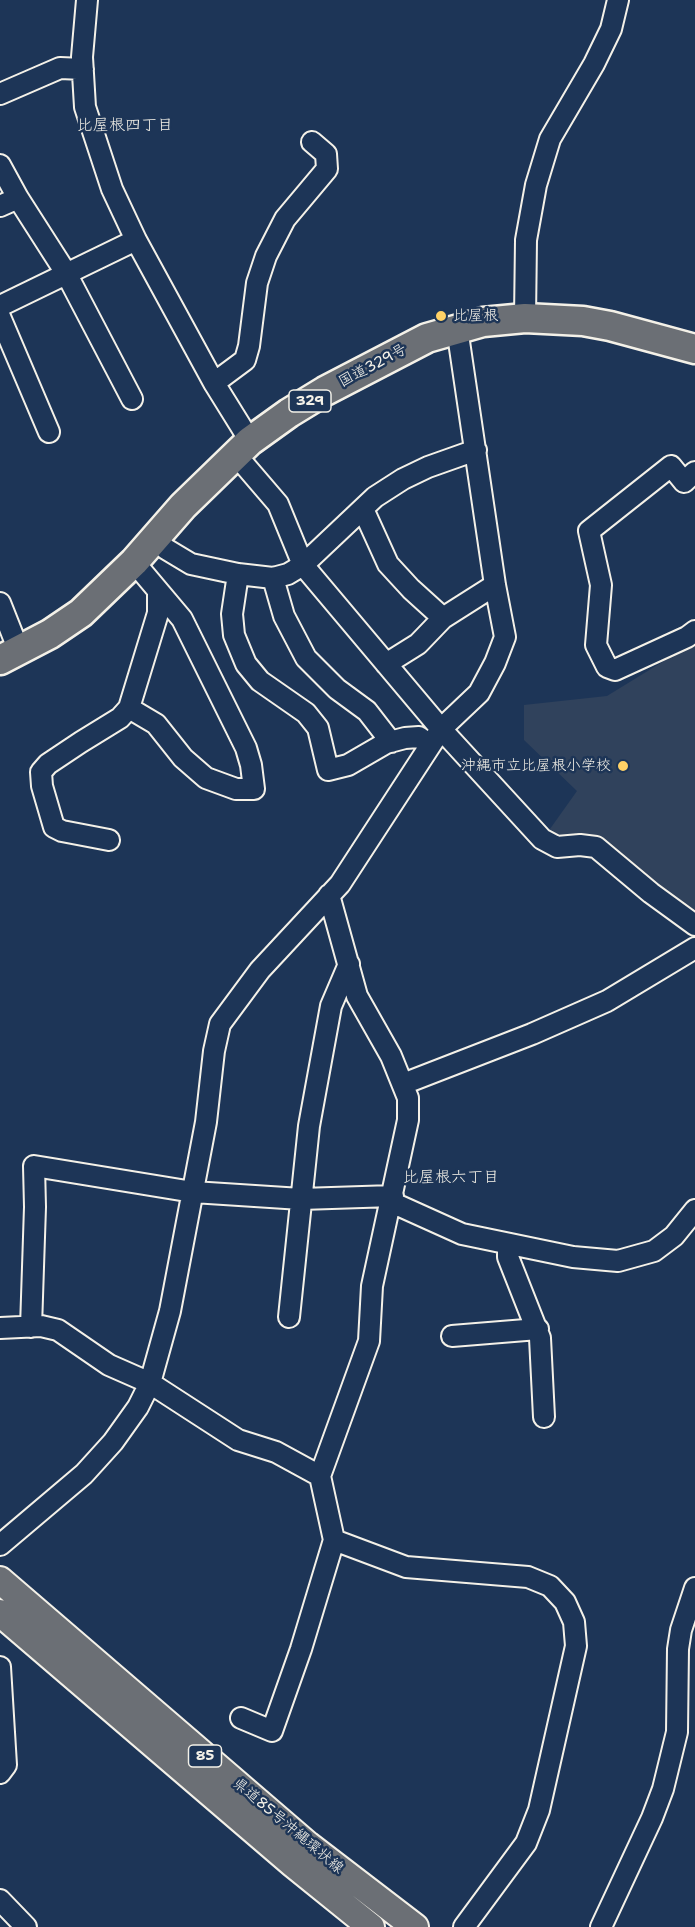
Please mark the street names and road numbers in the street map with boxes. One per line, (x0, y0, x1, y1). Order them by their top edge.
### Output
street label: 国道329号 (336, 341, 410, 391)
road number: 329 (289, 390, 331, 412)
road number: 85 (188, 1745, 222, 1767)
street label: 県道85号沖縄環状線 (229, 1774, 347, 1878)

